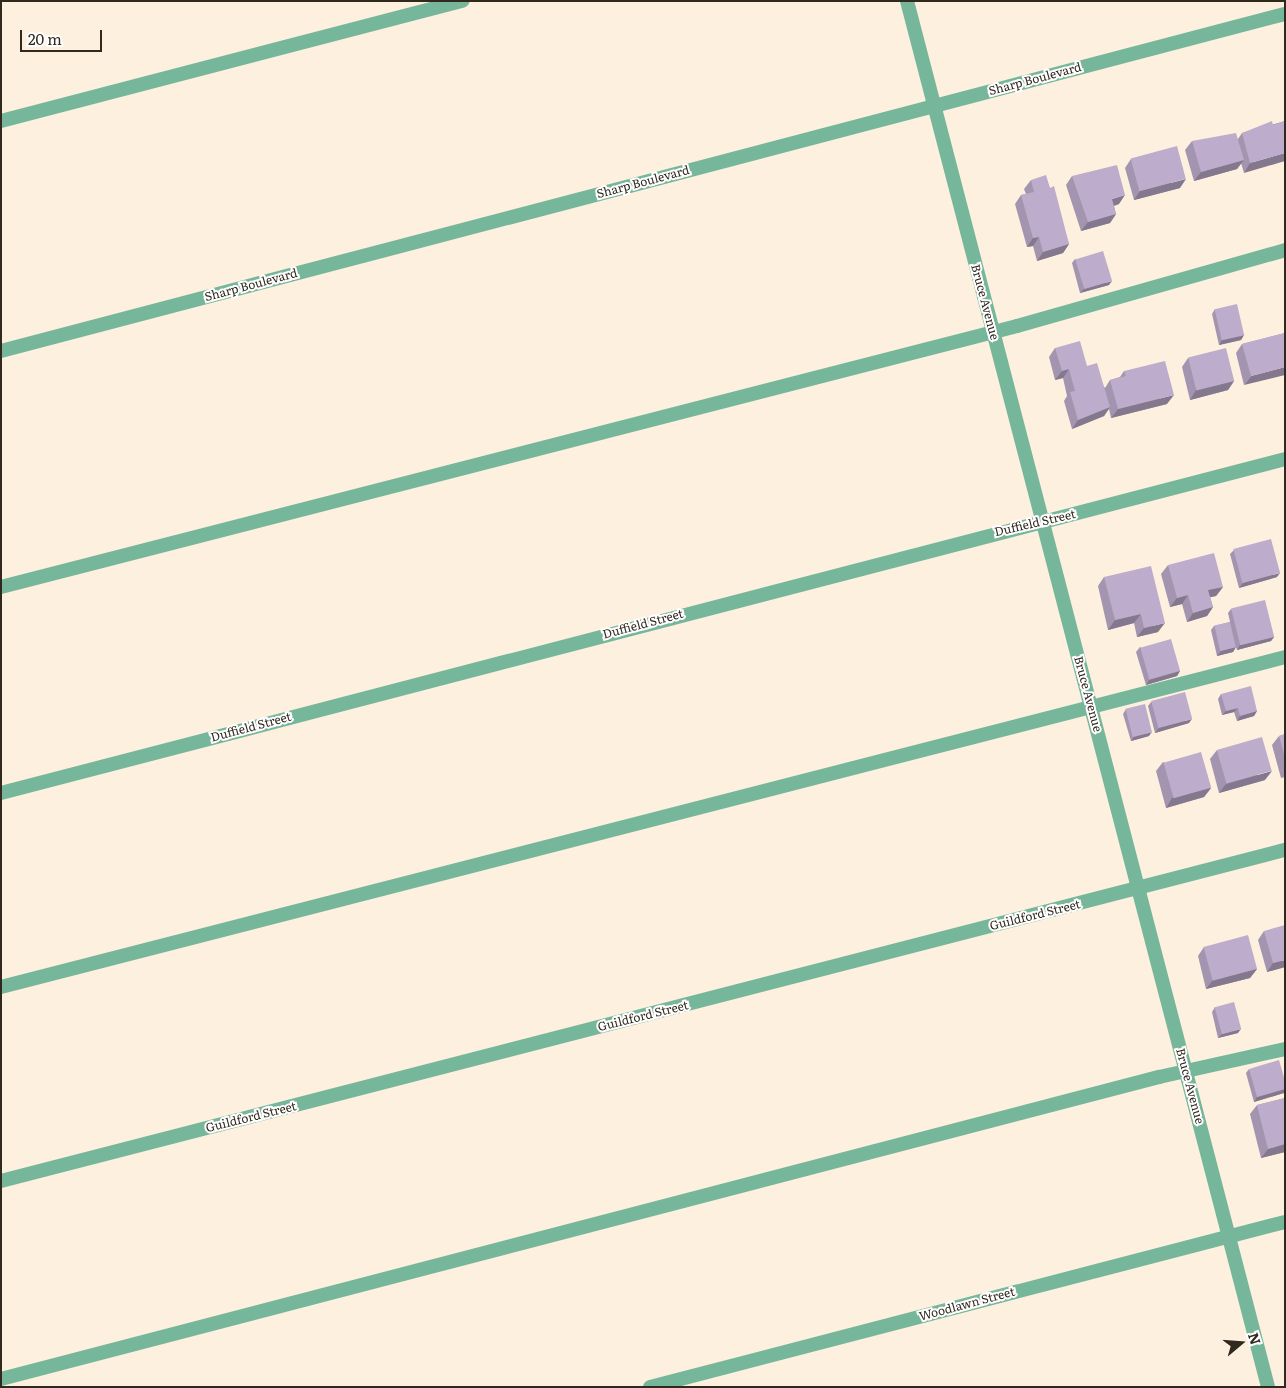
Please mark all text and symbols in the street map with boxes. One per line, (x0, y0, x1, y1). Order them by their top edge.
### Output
scale bar (22, 20, 105, 52)
text: 20 m (28, 27, 62, 50)
street label: Sharp Boulevard (987, 60, 1083, 98)
street label: Sharp Boulevard (595, 163, 691, 201)
street label: Bruce Avenue (968, 263, 1002, 341)
street label: Sharp Boulevard (203, 266, 299, 304)
street label: Duffield Street (993, 507, 1077, 539)
street label: Duffield Street (601, 606, 685, 642)
street label: Bruce Avenue (1071, 655, 1105, 733)
street label: Duffield Street (209, 709, 293, 745)
street label: Guildford Street (988, 897, 1082, 933)
street label: Guildford Street (596, 998, 690, 1034)
street label: Bruce Avenue (1173, 1047, 1207, 1125)
street label: Guildford Street (204, 1099, 298, 1135)
street label: Woodlawn Street (918, 1284, 1016, 1324)
north arrow (1216, 1318, 1266, 1368)
text: N (1244, 1330, 1267, 1347)

